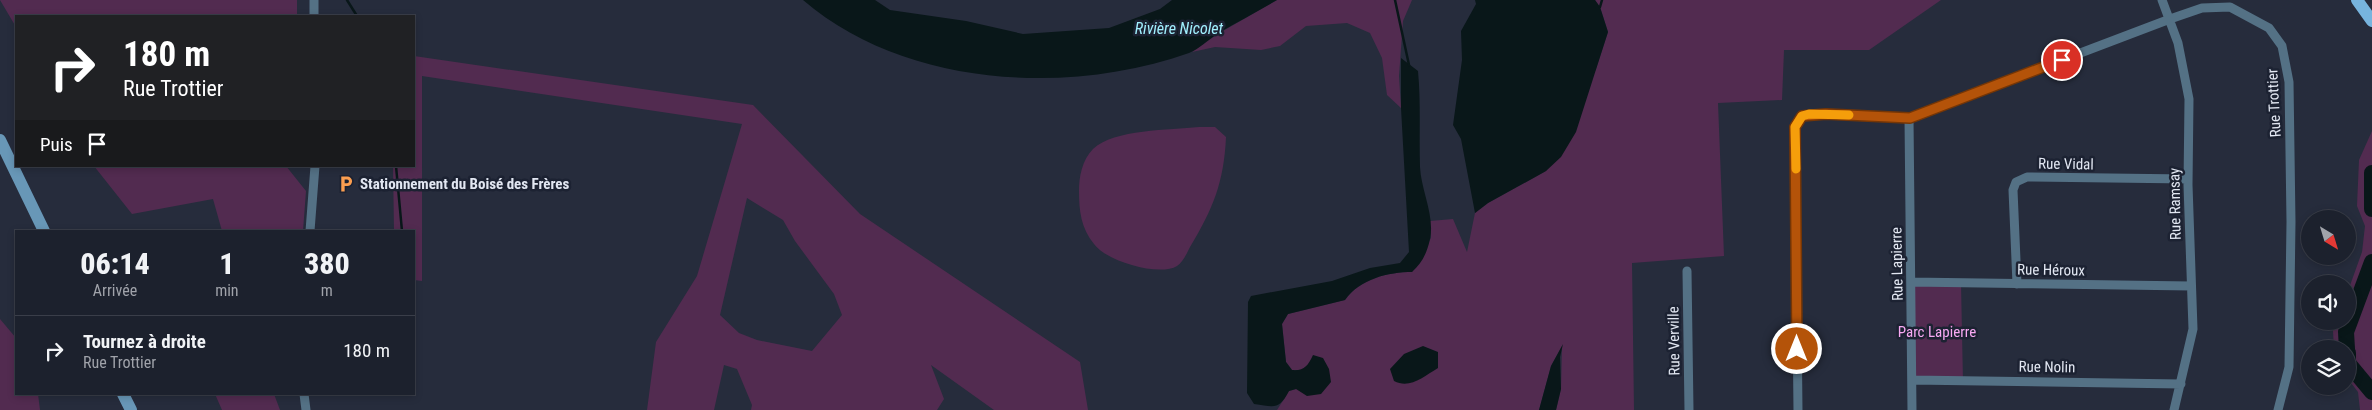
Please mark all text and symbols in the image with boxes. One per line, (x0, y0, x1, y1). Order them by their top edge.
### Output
water label: Rivière Nicolet (1135, 19, 1224, 38)
text: 180 m (123, 34, 210, 75)
icon: right (40, 35, 105, 100)
pin (2041, 39, 2083, 81)
icon: arrive (2048, 46, 2076, 74)
street label: Rue Trottier (2263, 68, 2285, 138)
text: Rue Trottier (123, 76, 224, 101)
icon: arrive (83, 130, 111, 158)
text: Puis (40, 133, 73, 156)
street label: Rue Vidal (2038, 155, 2094, 173)
street label: Rue Ramsay (2165, 168, 2185, 240)
parking icon: Stationnement du Boisé des Frères (336, 174, 356, 194)
place label: Stationnement du Boisé des Frères (360, 175, 570, 193)
north arrow (2301, 210, 2356, 265)
map controls (2301, 210, 2356, 395)
street label: Rue Lapierre (1887, 227, 1907, 301)
text: 06:14 (80, 246, 150, 281)
text: 1 (219, 246, 234, 281)
text: 380 (304, 246, 350, 281)
street label: Rue Héroux (2017, 260, 2085, 280)
button: sound (2301, 275, 2356, 330)
text: Arrivée (93, 281, 137, 300)
text: min (215, 281, 239, 300)
text: m (321, 281, 333, 300)
street label: Rue Verville (1664, 306, 1684, 376)
position arrow (1770, 322, 1822, 374)
park label: Parc Lapierre (1898, 323, 1976, 341)
text: Tournez à droite (83, 330, 206, 353)
icon: right (40, 337, 68, 365)
text: 180 m (343, 339, 390, 362)
button: layers (2301, 340, 2356, 395)
text: Rue Trottier (83, 353, 156, 372)
street label: Rue Nolin (2019, 358, 2075, 376)

